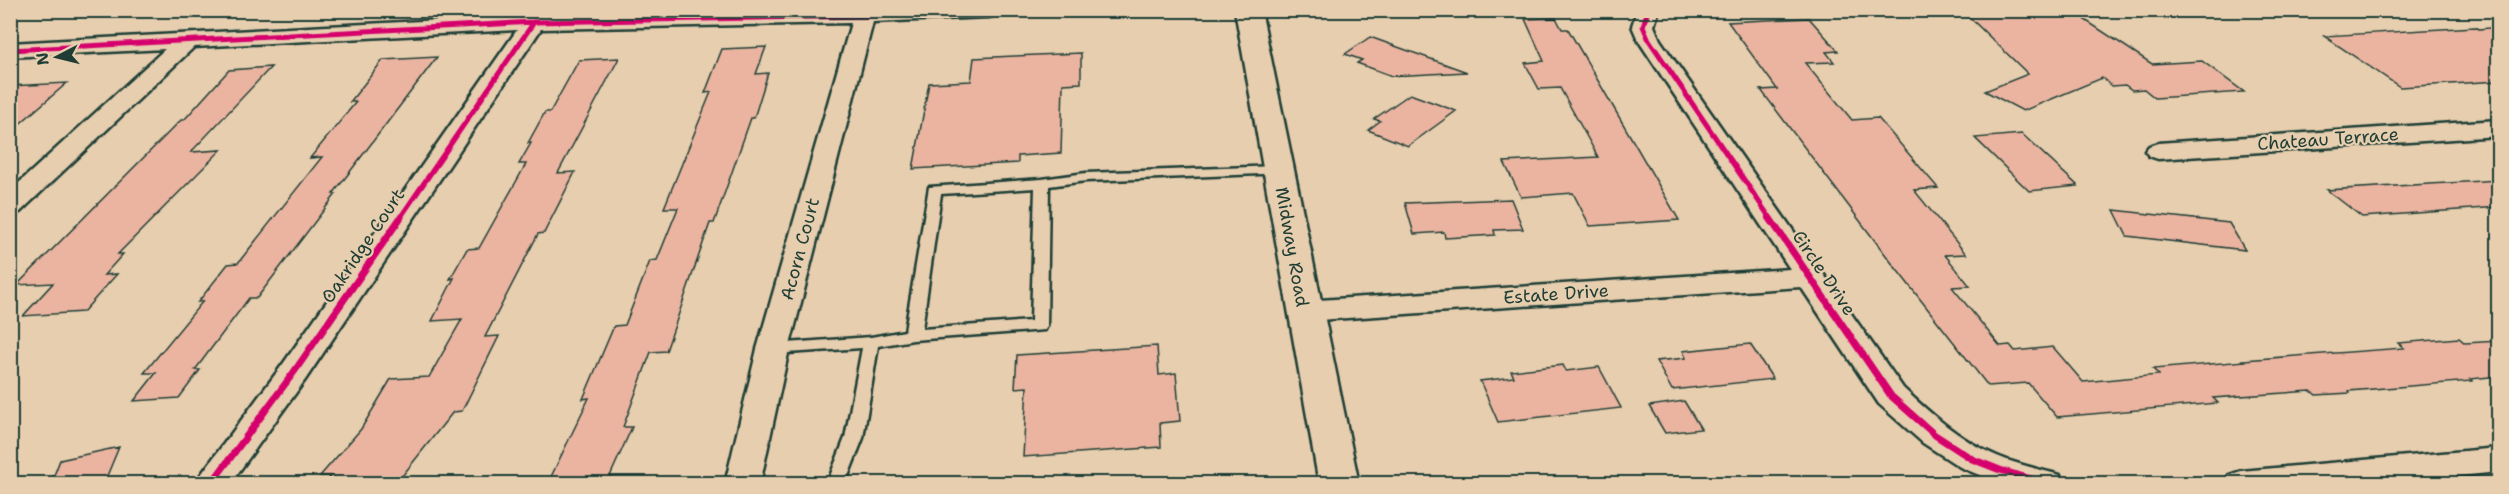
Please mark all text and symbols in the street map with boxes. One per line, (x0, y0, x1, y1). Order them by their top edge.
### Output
north arrow (27, 27, 87, 87)
text: N (31, 51, 54, 66)
street label: Chateau Terrace (2256, 122, 2400, 156)
street label: Oakridge Court (316, 184, 410, 308)
street label: Midway Road (1270, 185, 1314, 309)
street label: Acorn Court (775, 195, 825, 303)
street label: Circle Drive (1787, 226, 1861, 320)
street label: Estate Drive (1502, 278, 1610, 310)

